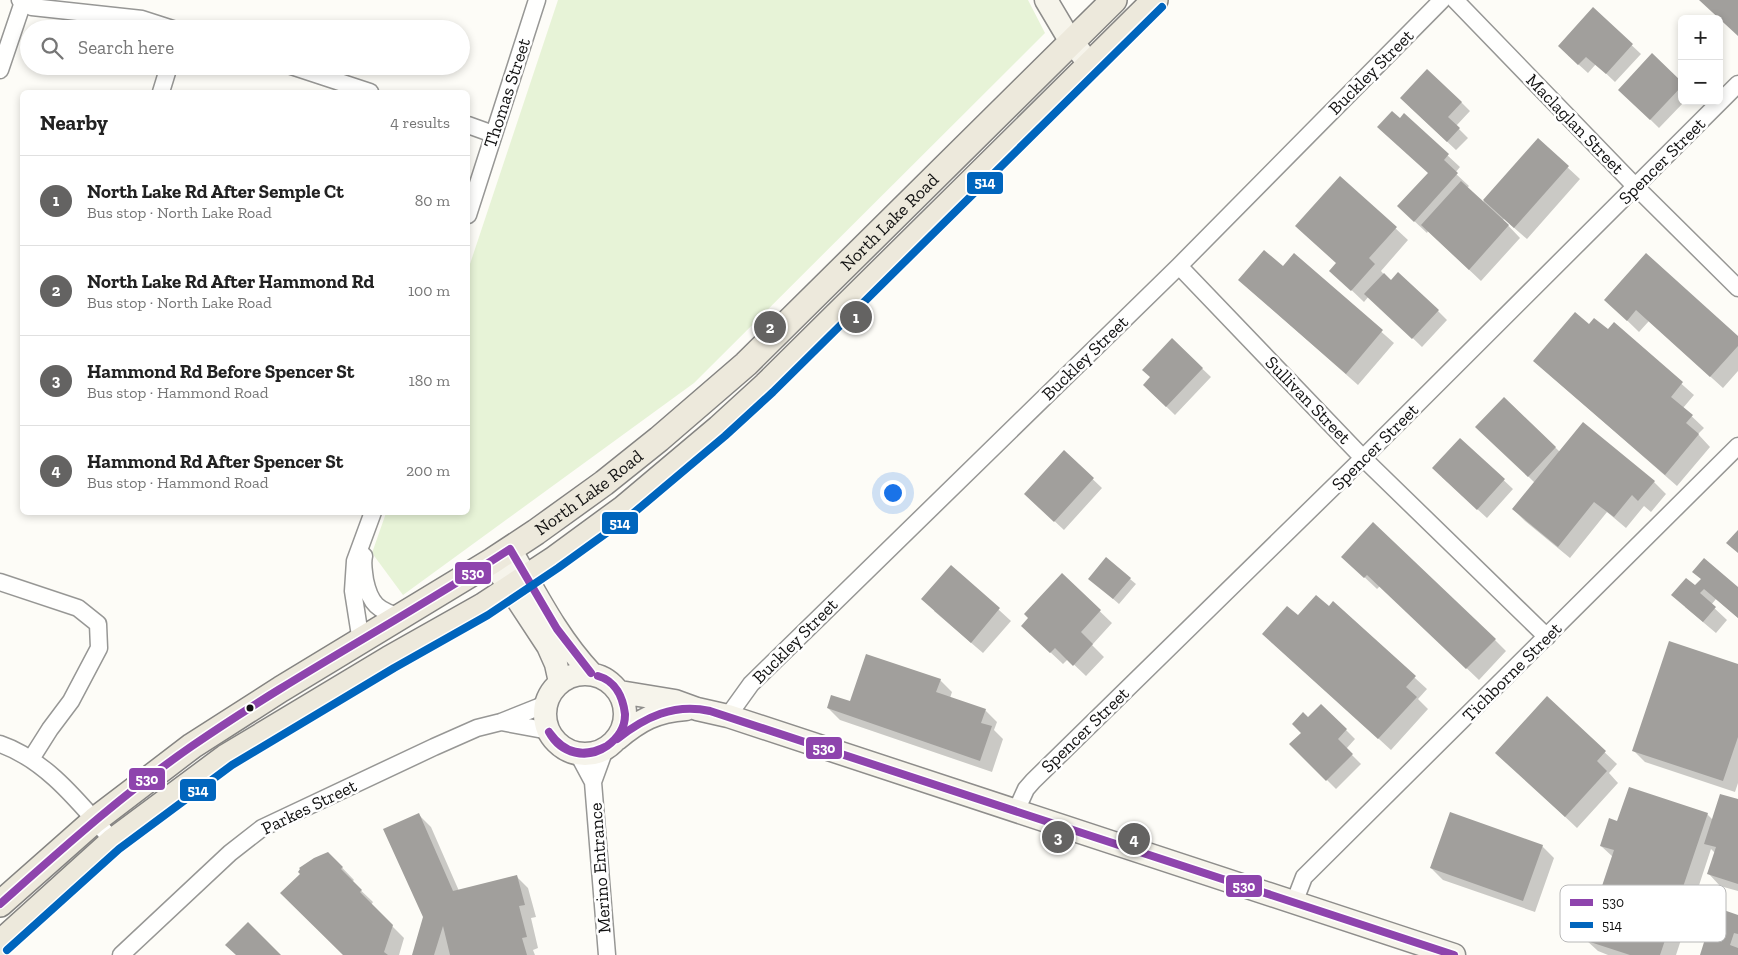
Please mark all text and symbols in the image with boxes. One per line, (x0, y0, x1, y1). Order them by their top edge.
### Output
map controls (1678, 15, 1723, 105)
button: + (1678, 15, 1723, 60)
search box (20, 20, 470, 75)
street label: Buckley Street (1324, 24, 1419, 119)
icon: search (38, 34, 66, 62)
street label: Thomas Street (479, 35, 535, 151)
text: Search here (78, 36, 174, 59)
button: − (1678, 60, 1723, 105)
street label: Maclaglan Street (1521, 69, 1629, 179)
text: Nearby (40, 110, 108, 135)
text: 4 results (390, 113, 450, 132)
street label: Spencer Street (1614, 113, 1710, 209)
street label: North Lake Road (836, 169, 943, 275)
line badge: 514 (966, 171, 1004, 195)
text: 514 (975, 174, 995, 191)
text: North Lake Rd After Semple Ct (87, 180, 344, 203)
text: 1 (53, 191, 59, 210)
text: 80 m (415, 191, 450, 210)
text: Bus stop · North Lake Road (87, 203, 272, 222)
text: North Lake Rd After Hammond Rd (87, 270, 374, 293)
text: 2 (52, 281, 60, 300)
text: 100 m (408, 281, 450, 300)
text: Bus stop · North Lake Road (87, 293, 272, 312)
pin: 1 (840, 298, 872, 336)
pin: 2 (754, 308, 786, 346)
street label: Buckley Street (1037, 311, 1133, 405)
street label: Sullivan Street (1261, 351, 1356, 449)
text: Hammond Rd Before Spencer St (87, 360, 354, 383)
text: 3 (52, 371, 60, 390)
text: 180 m (409, 371, 450, 390)
text: Bus stop · Hammond Road (87, 383, 268, 402)
street label: Spencer Street (1327, 399, 1423, 495)
street label: North Lake Road (531, 445, 648, 540)
text: Hammond Rd After Spencer St (87, 450, 343, 473)
text: 4 (51, 461, 61, 480)
text: 200 m (406, 461, 450, 480)
text: Bus stop · Hammond Road (87, 473, 268, 492)
your location (880, 480, 906, 506)
line badge: 514 (601, 511, 639, 535)
text: 514 (610, 515, 630, 532)
line badge: 530 (454, 561, 492, 585)
text: 530 (462, 565, 484, 582)
street label: Buckley Street (748, 593, 843, 688)
street label: Tichborne Street (1458, 618, 1566, 726)
street label: Spencer Street (1036, 682, 1134, 777)
unlabelled marker (245, 703, 255, 713)
line badge: 530 (805, 736, 843, 760)
text: 530 (813, 740, 835, 757)
line badge: 530 (128, 767, 166, 791)
text: 530 (136, 771, 158, 788)
street label: Parkes Street (258, 774, 361, 840)
line badge: 514 (179, 778, 217, 802)
text: 514 (188, 782, 208, 799)
street label: Merino Entrance (584, 802, 616, 934)
pin: 3 (1042, 818, 1074, 856)
pin: 4 (1118, 820, 1150, 858)
line badge: 530 (1225, 874, 1263, 898)
text: 530 (1233, 878, 1255, 895)
legend (1560, 885, 1726, 942)
text: 530 (1602, 894, 1624, 911)
text: 514 (1602, 917, 1623, 934)

